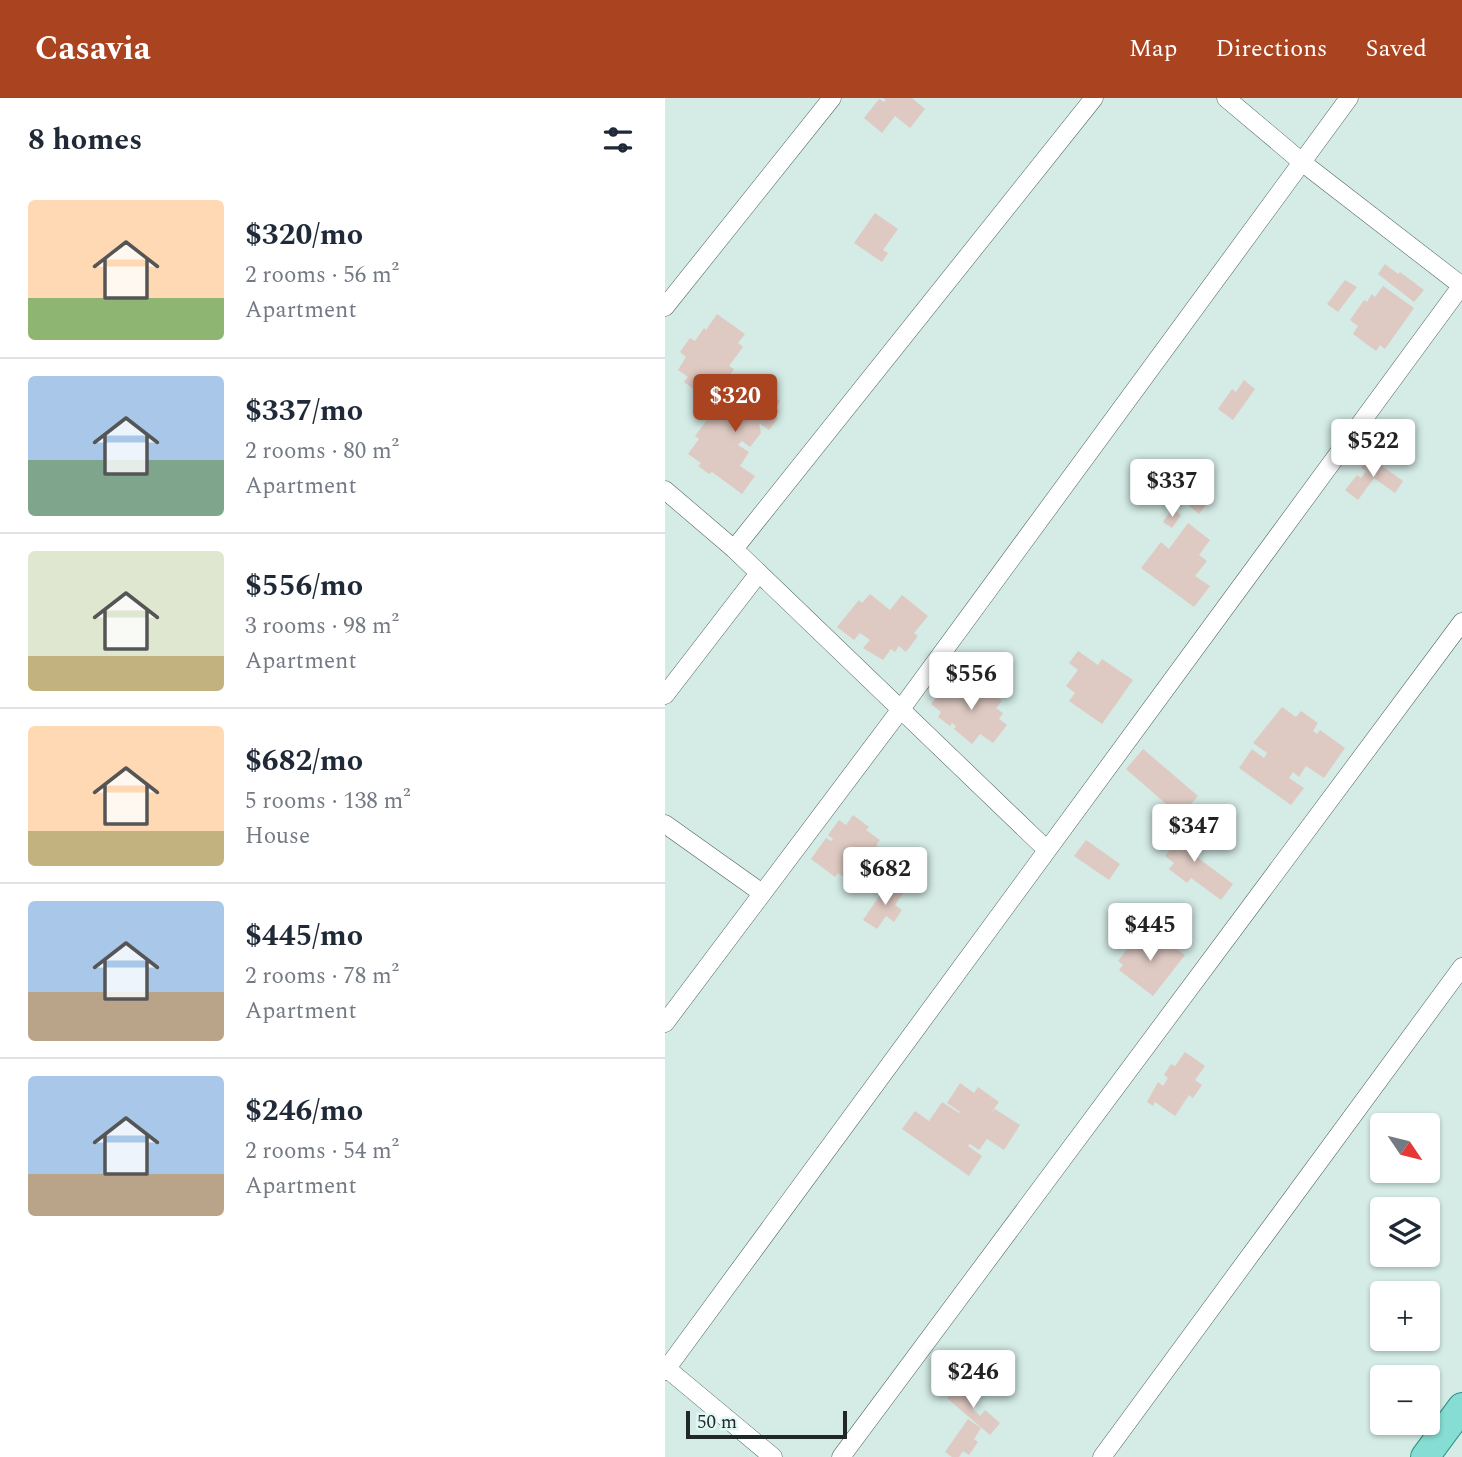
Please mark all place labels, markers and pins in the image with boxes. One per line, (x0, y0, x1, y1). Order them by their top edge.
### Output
pin: $320 (694, 374, 776, 434)
pin: $522 (1332, 420, 1414, 479)
pin: $337 (1131, 460, 1213, 519)
pin: $556 (930, 652, 1012, 712)
pin: $347 (1153, 804, 1235, 864)
pin: $682 (844, 848, 926, 907)
pin: $445 (1109, 904, 1191, 963)
pin: $246 (932, 1350, 1014, 1410)

